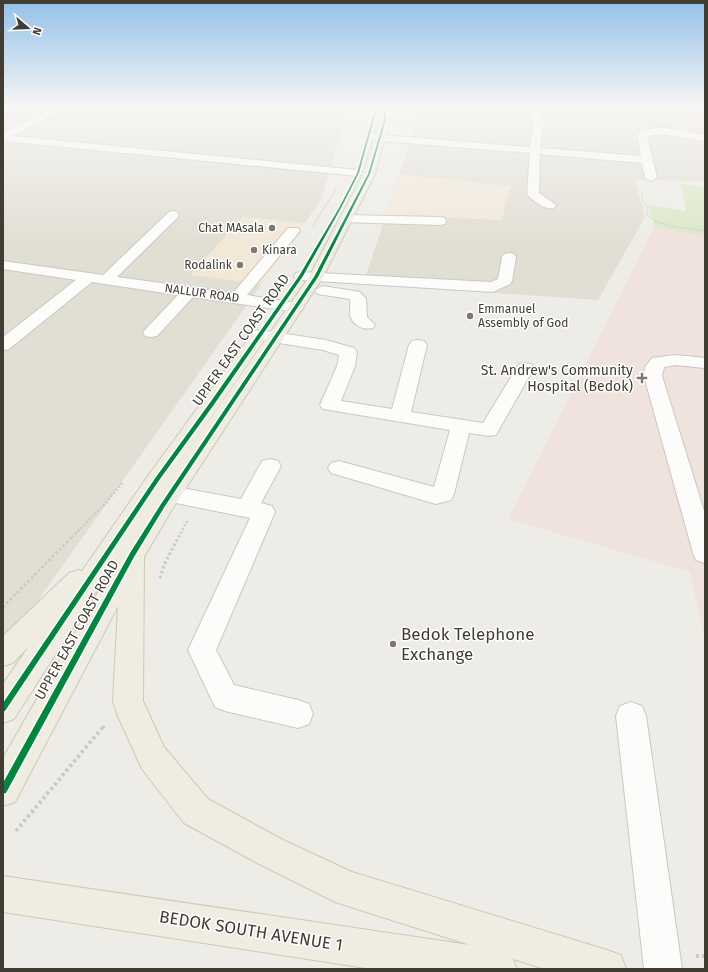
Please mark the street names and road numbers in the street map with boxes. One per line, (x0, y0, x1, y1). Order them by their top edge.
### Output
street label: UPPER EAST COAST ROAD (189, 271, 293, 409)
street label: NALLUR ROAD (164, 281, 240, 305)
street label: UPPER EAST COAST ROAD (31, 557, 123, 703)
street label: BEDOK SOUTH AVENUE 1 (158, 906, 344, 956)

